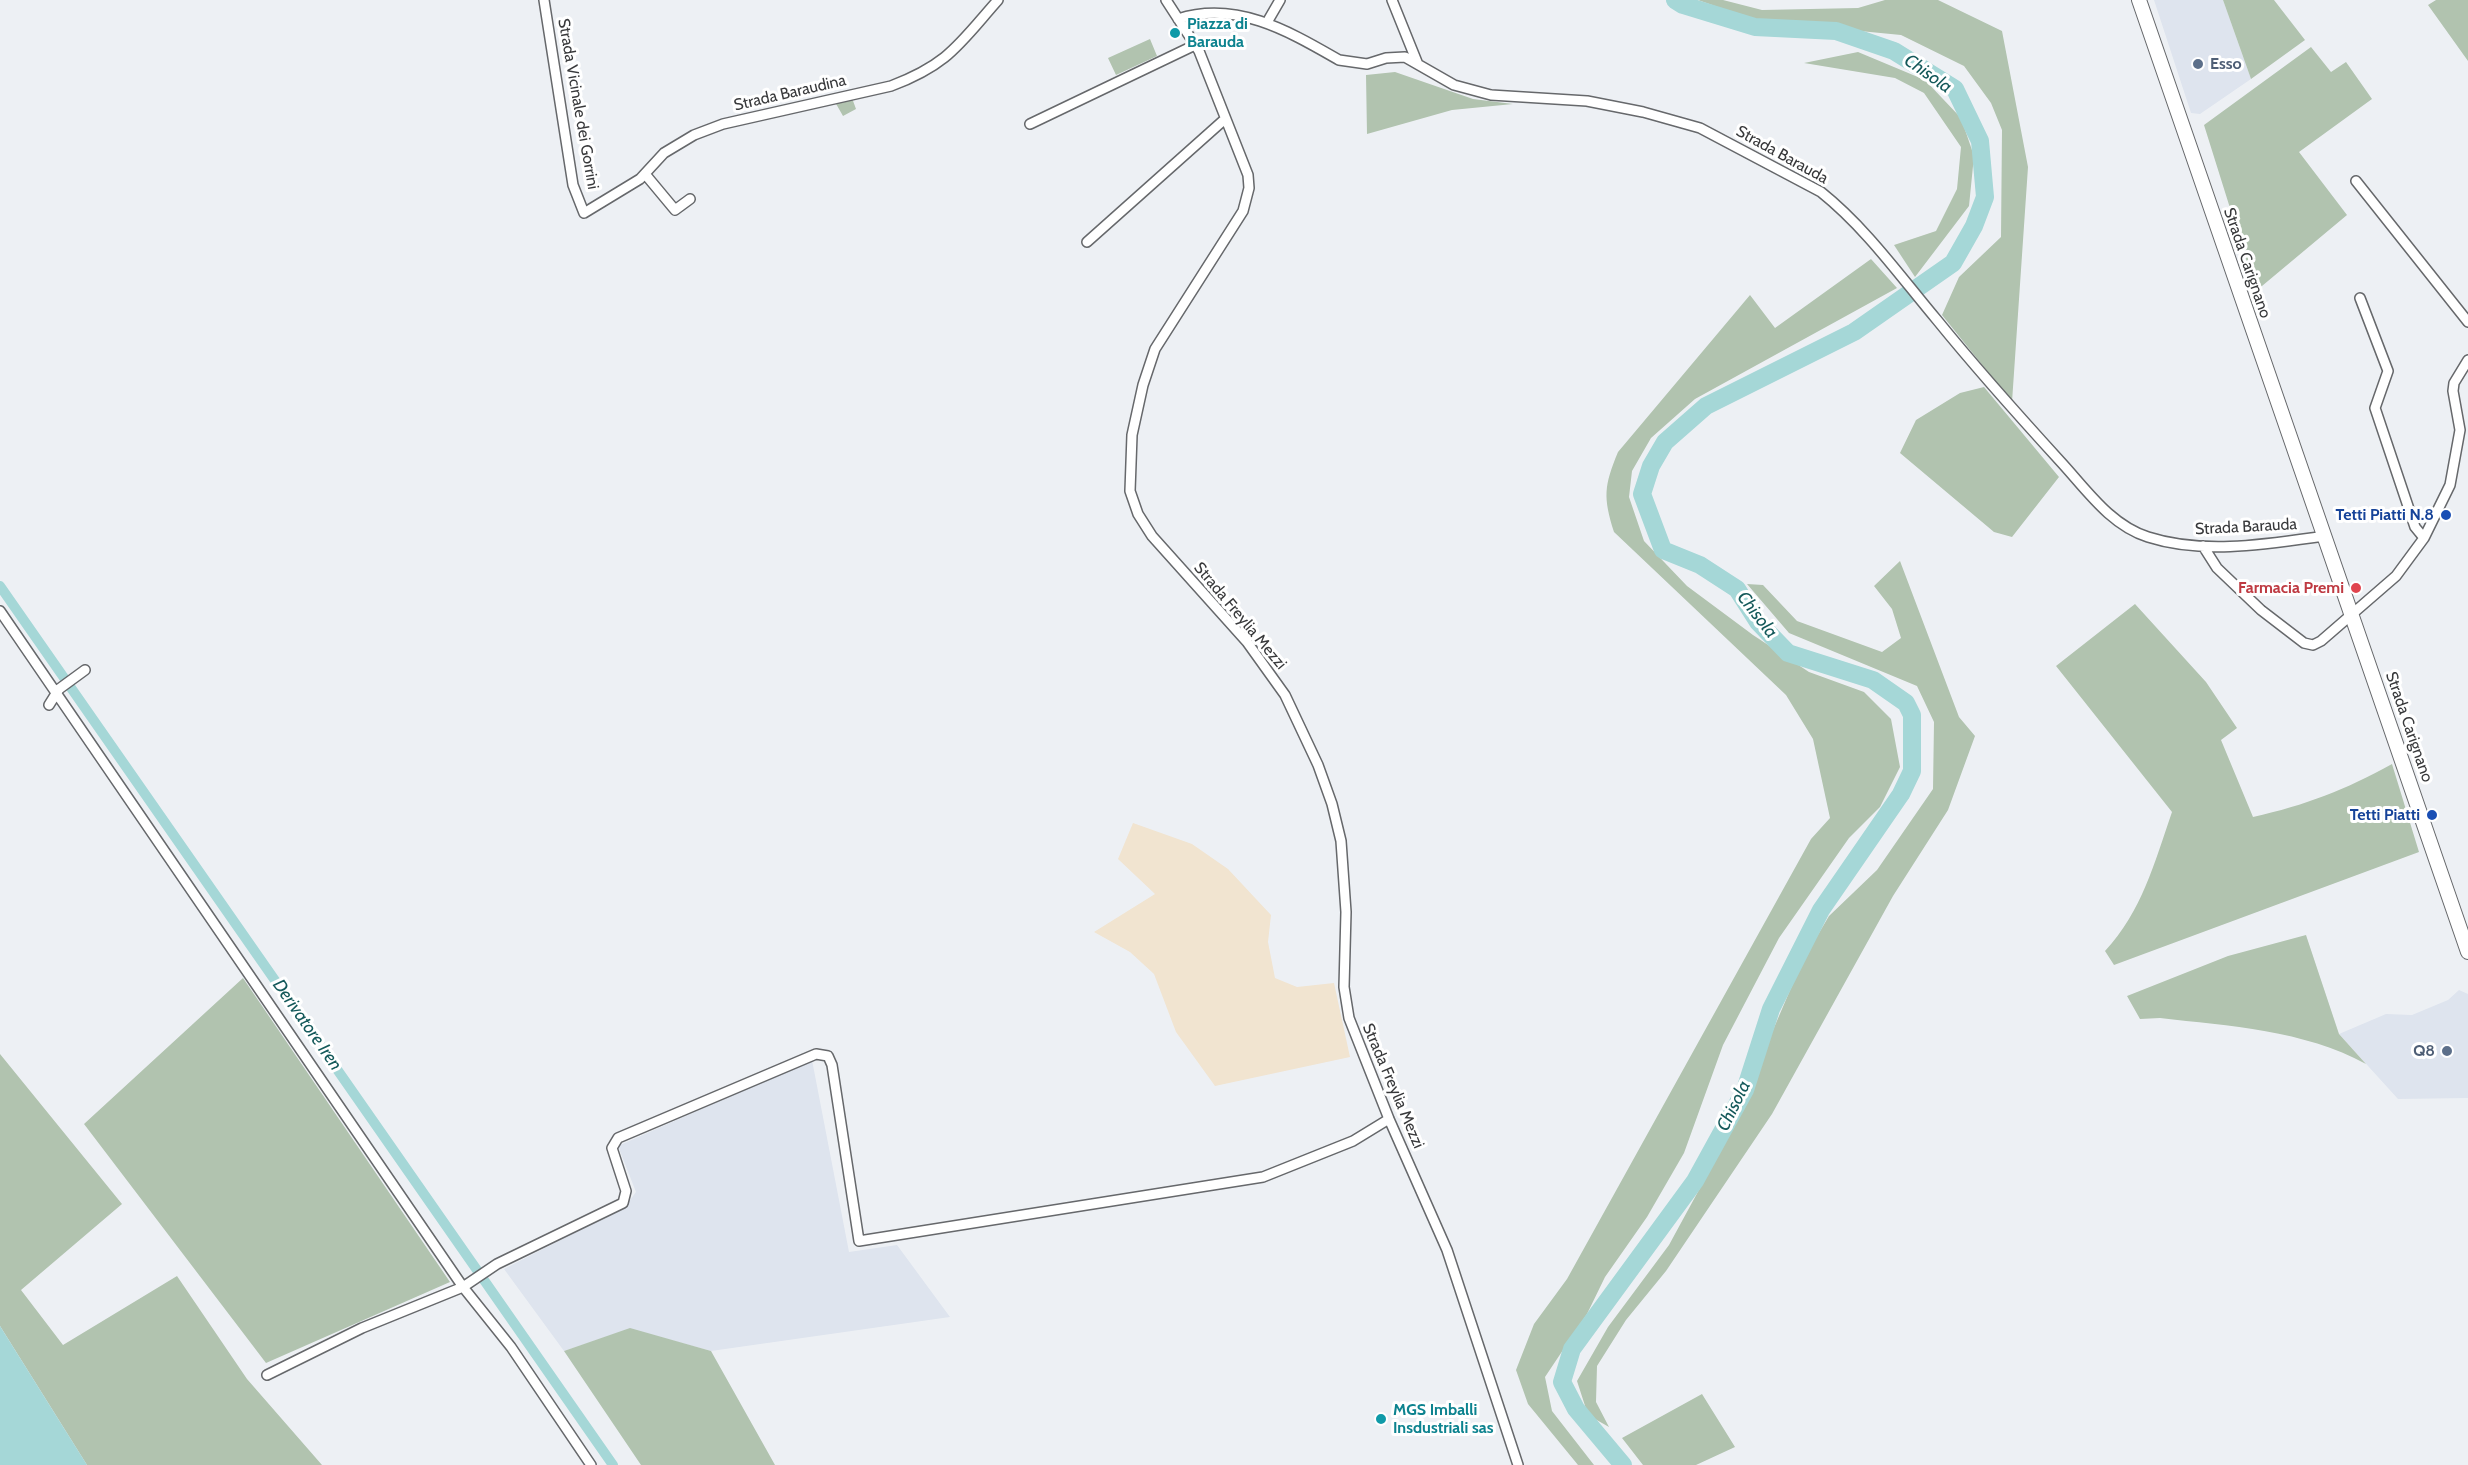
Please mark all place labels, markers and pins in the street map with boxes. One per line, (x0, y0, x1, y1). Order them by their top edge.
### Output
place label: Piazza di Barauda (1187, 14, 1248, 52)
marker: Piazza di Barauda (1168, 26, 1182, 40)
place label: Esso (2210, 54, 2242, 74)
marker: Esso (2191, 57, 2205, 71)
place label: Tetti Piatti N.8 (2336, 505, 2434, 525)
marker: Tetti Piatti N.8 (2439, 508, 2453, 522)
place label: Farmacia Premi (2238, 578, 2344, 598)
marker: Farmacia Premi (2349, 581, 2363, 595)
place label: Tetti Piatti (2350, 805, 2420, 825)
marker: Tetti Piatti (2425, 808, 2439, 822)
place label: Q8 (2413, 1041, 2435, 1061)
marker: Q8 (2440, 1044, 2454, 1058)
place label: MGS Imballi Insdustriali sas (1393, 1400, 1493, 1438)
marker: MGS Imballi Insdustriali sas (1374, 1412, 1388, 1426)

